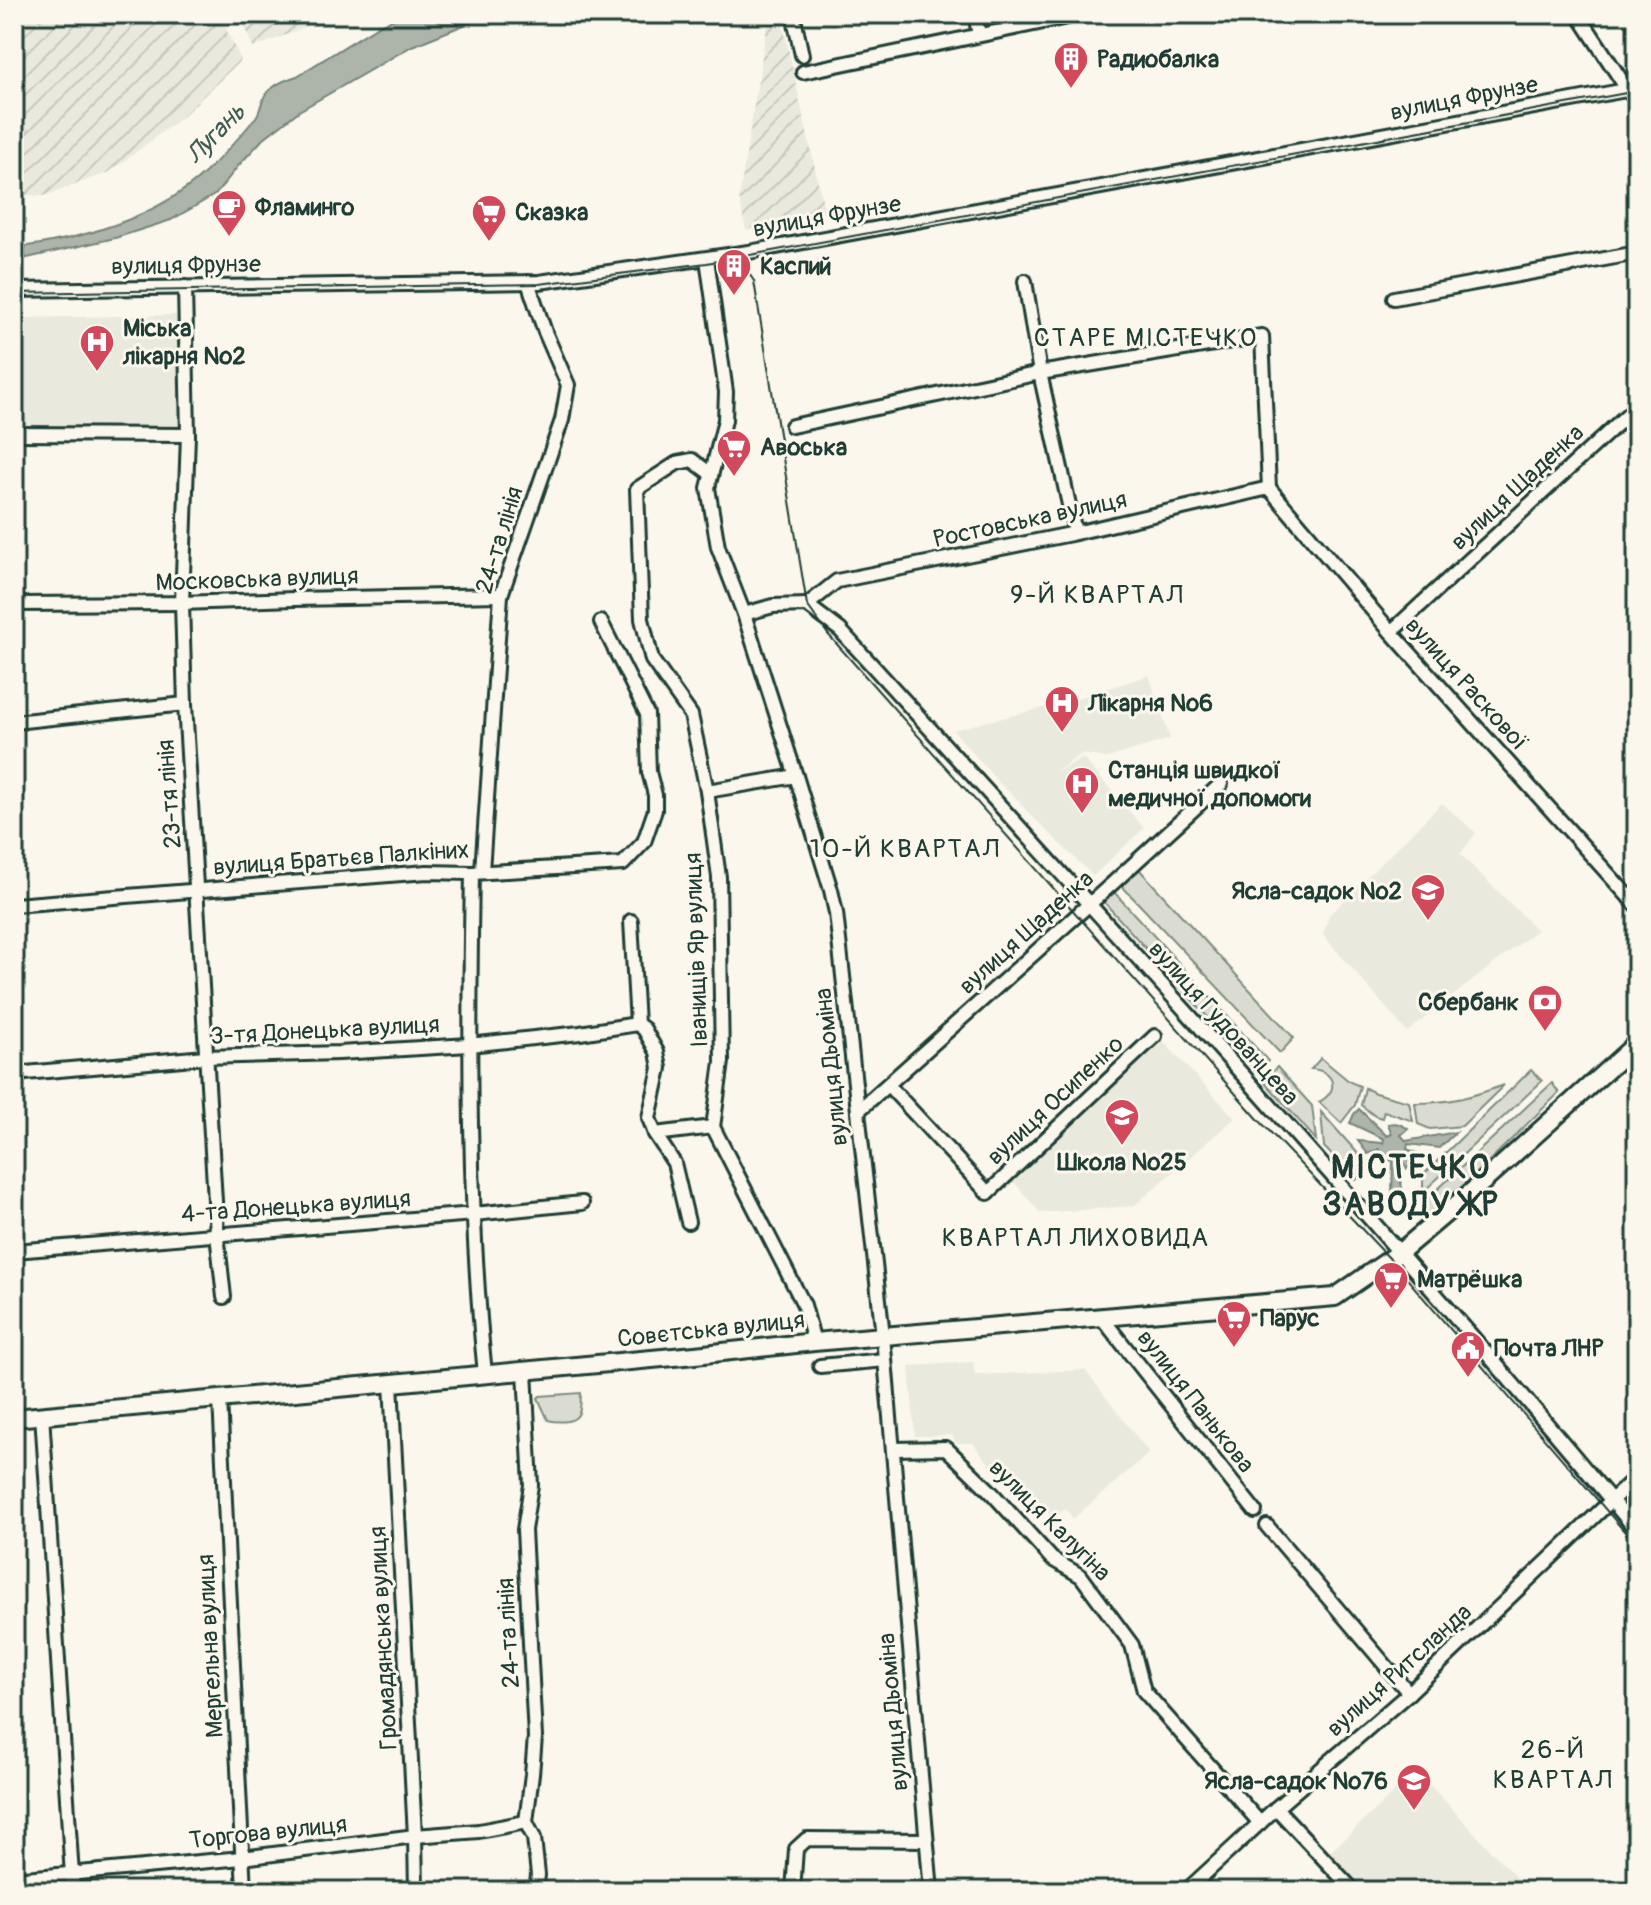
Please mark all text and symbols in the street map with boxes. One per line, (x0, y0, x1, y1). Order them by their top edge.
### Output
building icon: Радиобалка (1052, 40, 1090, 90)
place label: Радиобалка (1097, 45, 1219, 74)
street label: вулиця Фрунзе (1388, 70, 1541, 127)
water label: Лугань (179, 96, 252, 171)
cafe icon: Фламинго (210, 188, 248, 238)
street label: вулиця Фрунзе (751, 189, 904, 244)
place label: Фламинго (254, 193, 355, 222)
supermarket icon: Сказка (470, 193, 508, 243)
place label: Сказка (515, 198, 588, 227)
building icon: Каспий (715, 247, 753, 297)
street label: вулиця Фрунзе (111, 250, 261, 281)
place label: Каспий (760, 252, 832, 281)
place label: Міська лікарня №2 (122, 314, 246, 371)
district label: СТАРЕ МІСТЕЧКО (1034, 322, 1258, 354)
hospital icon: Міська лікарня №2 (78, 323, 116, 373)
street label: вулиця Щаденка (1445, 418, 1590, 556)
supermarket icon: Авоська (715, 428, 753, 478)
place label: Авоська (760, 433, 847, 462)
street label: 24-та лінія (469, 483, 529, 597)
street label: Ростовська вулиця (931, 485, 1129, 554)
street label: Московська вулиця (155, 561, 359, 598)
district label: 9-Й КВАРТАЛ (1010, 579, 1184, 611)
street label: вулиця Раскової (1399, 611, 1534, 757)
hospital icon: Лікарня №6 (1043, 684, 1081, 734)
place label: Лікарня №6 (1087, 689, 1213, 718)
street label: 23-тя лінія (151, 738, 188, 849)
place label: Станція швидкої медичної допомоги (1108, 756, 1311, 813)
hospital icon: Станція швидкої медичної допомоги (1063, 765, 1101, 815)
district label: 10-Й КВАРТАЛ (810, 833, 1000, 865)
street label: вулиця Братьєв Палкіних (212, 835, 470, 882)
street label: Іванищів Яр вулиця (679, 852, 714, 1048)
street label: вулиця Щаденка (953, 864, 1100, 1000)
school or university icon: Ясла-садок №2 (1409, 872, 1447, 922)
place label: Ясла-садок №2 (1231, 877, 1402, 906)
street label: вулиця Гудованцева (1142, 935, 1305, 1111)
bank icon: Сбербанк (1526, 983, 1564, 1033)
street label: вулиця Дьоміна (809, 987, 854, 1147)
place label: Сбербанк (1418, 988, 1519, 1017)
street label: 3-тя Донецька вулиця (210, 1010, 441, 1051)
street label: вулиця Осипенко (981, 1030, 1130, 1171)
school or university icon: Школа №25 (1103, 1097, 1141, 1147)
place label: Школа №25 (1056, 1148, 1187, 1177)
district label: МІСТЕЧКО ЗАВОДУ ЖР (1323, 1148, 1499, 1225)
street label: 4-та Донецька вулиця (180, 1184, 412, 1229)
district label: КВАРТАЛ ЛИХОВИДА (942, 1222, 1210, 1254)
supermarket icon: Матрёшка (1372, 1260, 1410, 1310)
place label: Матрёшка (1417, 1265, 1522, 1294)
supermarket icon: Парус (1215, 1299, 1253, 1349)
place label: Парус (1260, 1304, 1319, 1333)
street label: Совєтська вулиця (616, 1305, 806, 1354)
street label: вулиця Панькова (1131, 1324, 1261, 1479)
public building icon: Почта ЛНР (1449, 1329, 1487, 1379)
place label: Почта ЛНР (1494, 1334, 1604, 1363)
street label: вулиця Калугіна (983, 1453, 1117, 1587)
street label: Громадянська вулиця (363, 1525, 404, 1751)
street label: Мергельна вулиця (191, 1553, 230, 1739)
street label: 24-та лінія (491, 1577, 526, 1689)
street label: вулиця Ритсланда (1321, 1598, 1478, 1743)
street label: вулиця Дьоміна (872, 1632, 915, 1792)
district label: 26-Й КВАРТАЛ (1493, 1734, 1613, 1796)
school or university icon: Ясла-садок №76 (1395, 1762, 1433, 1812)
place label: Ясла-садок №76 (1204, 1767, 1388, 1796)
street label: Торгова вулиця (188, 1810, 348, 1855)

